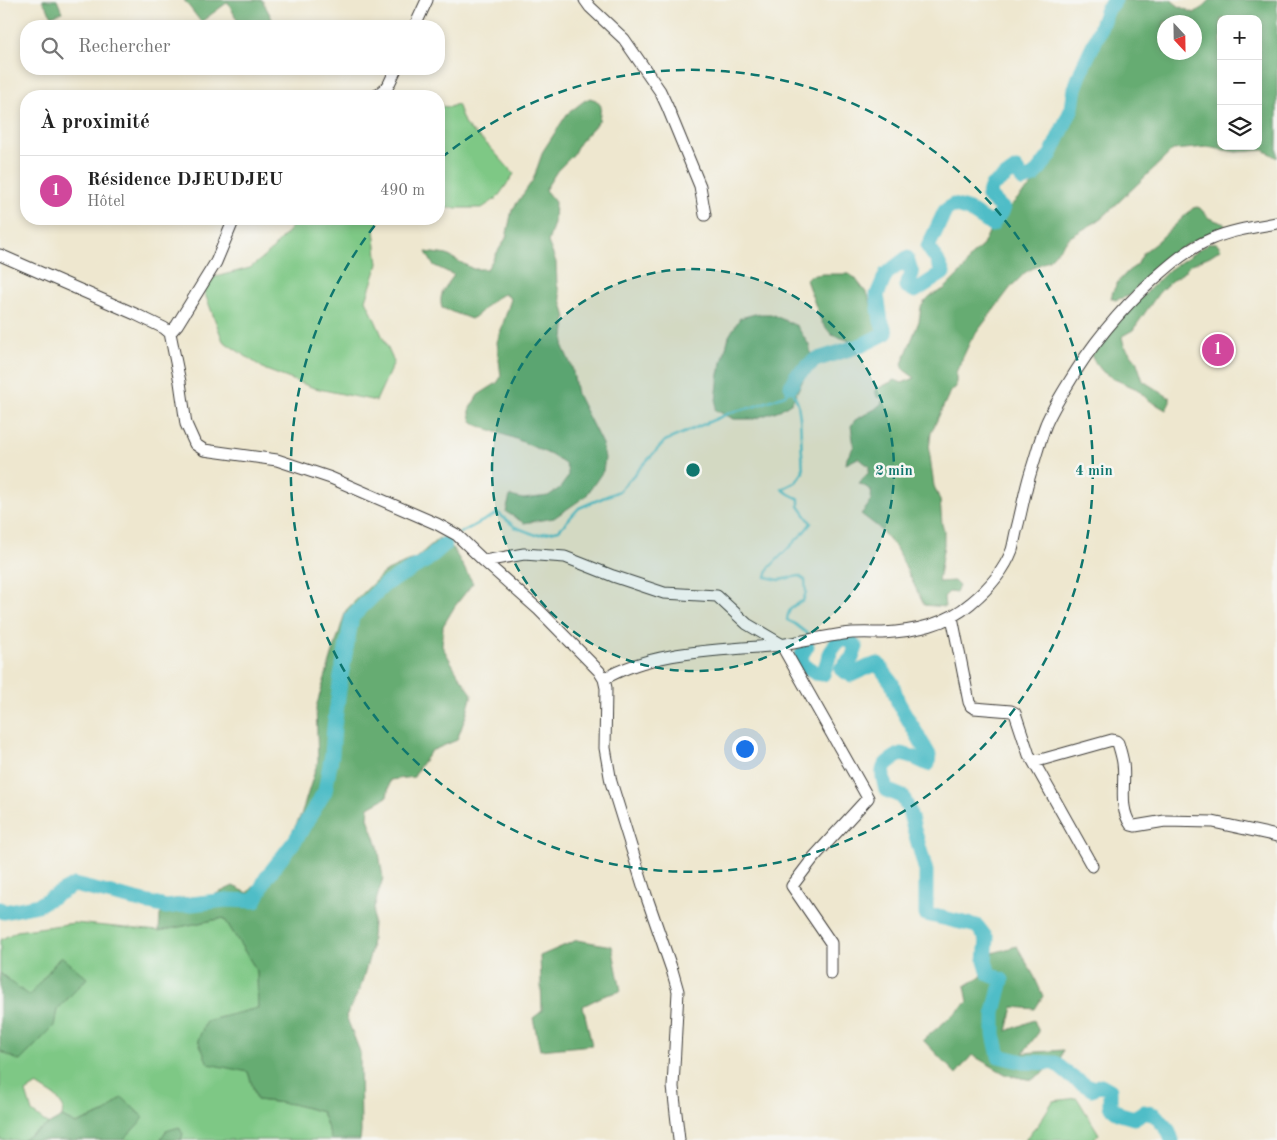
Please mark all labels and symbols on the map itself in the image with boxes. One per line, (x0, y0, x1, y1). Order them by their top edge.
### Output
north arrow (1157, 15, 1202, 60)
pin: 1 (1202, 331, 1234, 369)
centre of rings (684, 461, 702, 479)
text: 2 min (875, 464, 913, 479)
text: 4 min (1075, 464, 1113, 479)
your location (732, 736, 758, 762)

